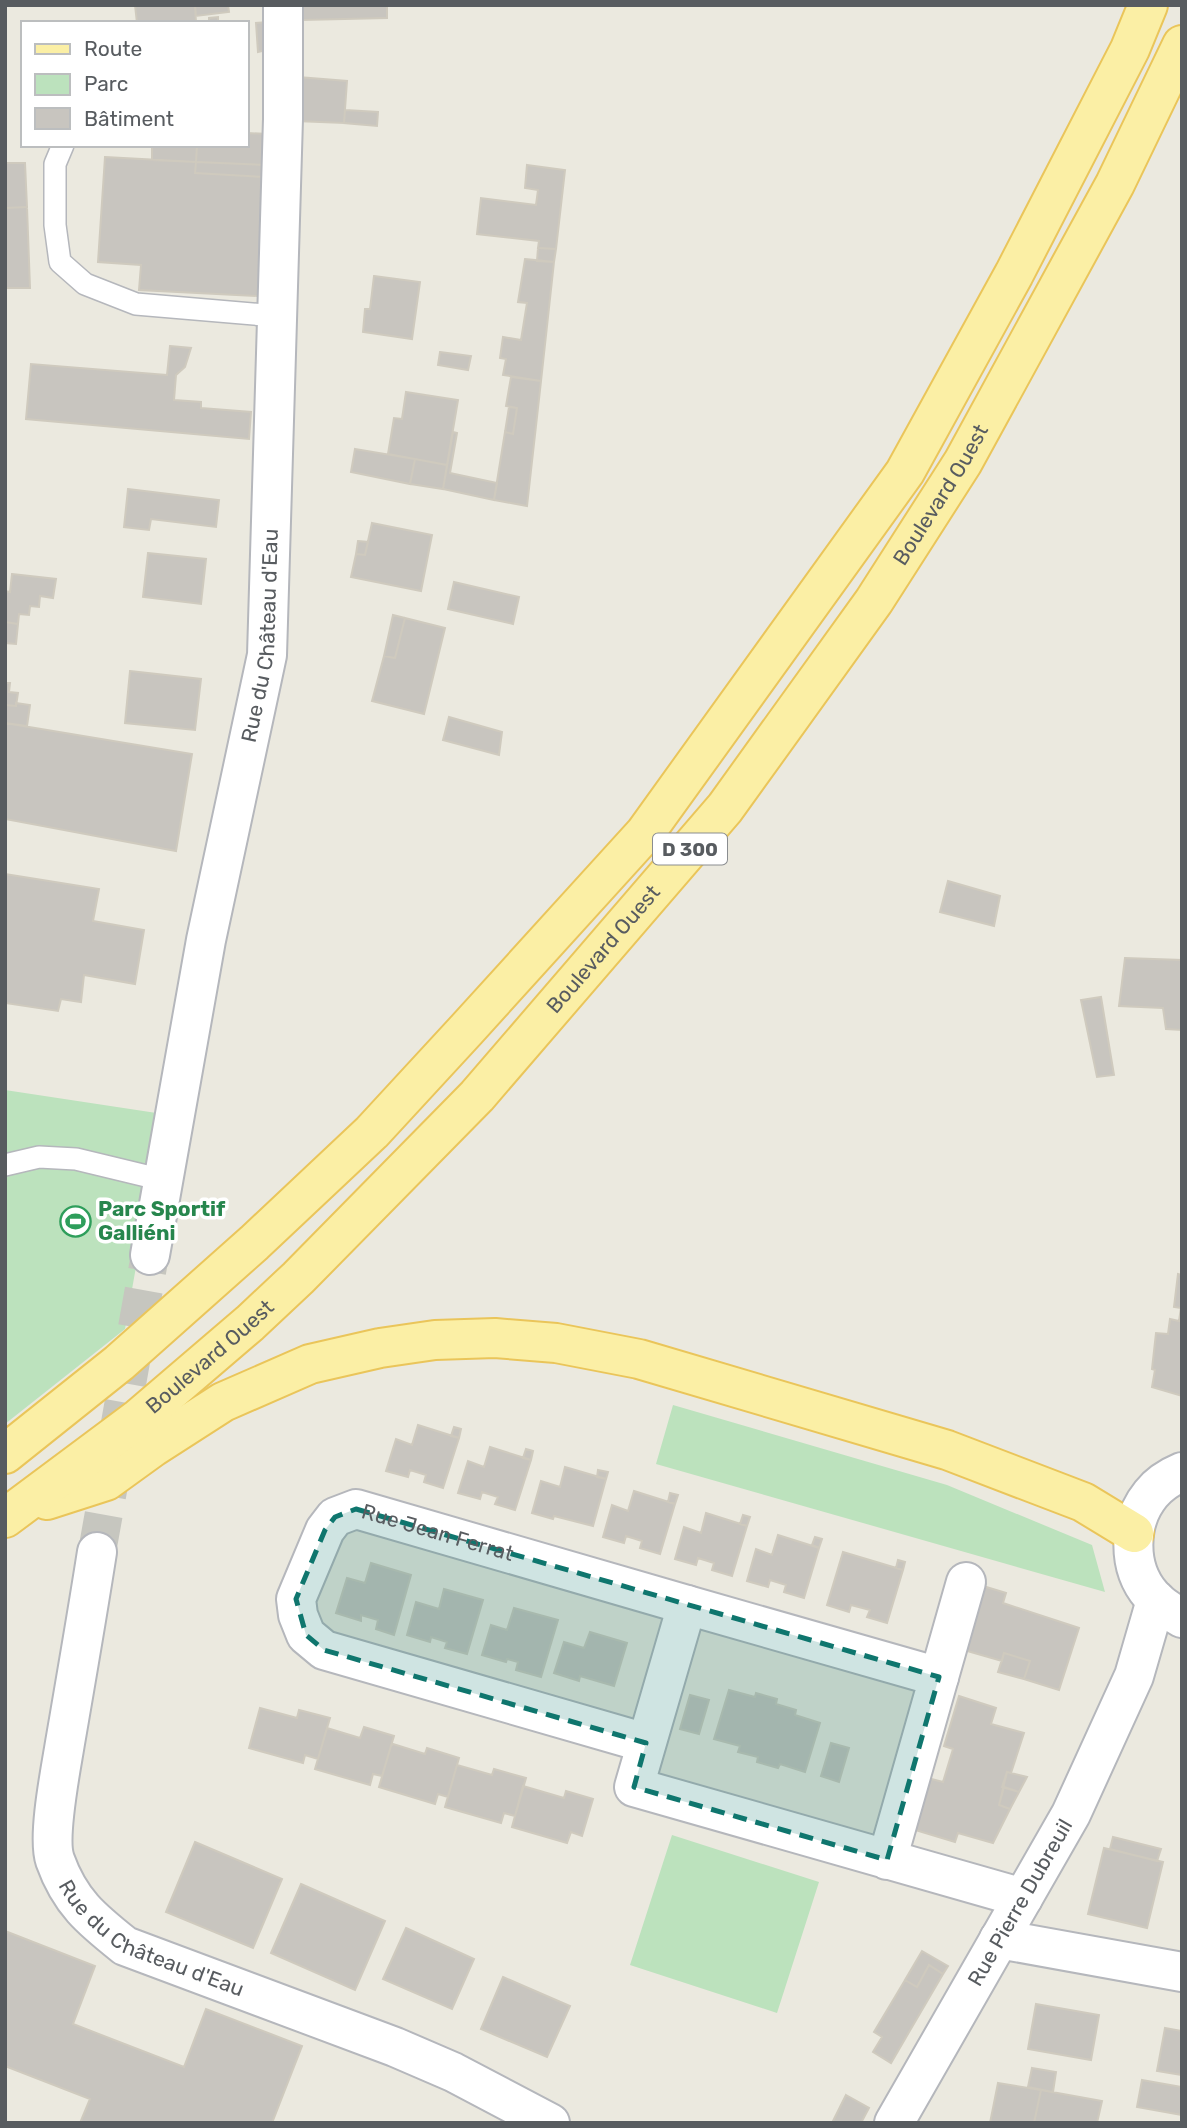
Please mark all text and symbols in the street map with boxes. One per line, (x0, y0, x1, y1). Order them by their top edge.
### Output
legend (21, 21, 248, 147)
text: Route (84, 36, 142, 61)
text: Parc (84, 71, 128, 96)
text: Bâtiment (84, 106, 174, 131)
street label: Boulevard Ouest (887, 420, 993, 570)
street label: Rue du Château d'Eau (236, 528, 283, 745)
road number: D 300 (653, 834, 727, 864)
street label: Boulevard Ouest (541, 880, 665, 1018)
place label: Parc Sportif Galliéni (98, 1196, 226, 1245)
sports icon: Parc Sportif Galliéni (58, 1204, 92, 1238)
street label: Boulevard Ouest (141, 1294, 279, 1418)
street label: Rue Jean Ferrat (359, 1498, 517, 1566)
street label: Rue Pierre Dubreuil (962, 1814, 1077, 1990)
street label: Rue du Château d'Eau (54, 1875, 248, 2001)

